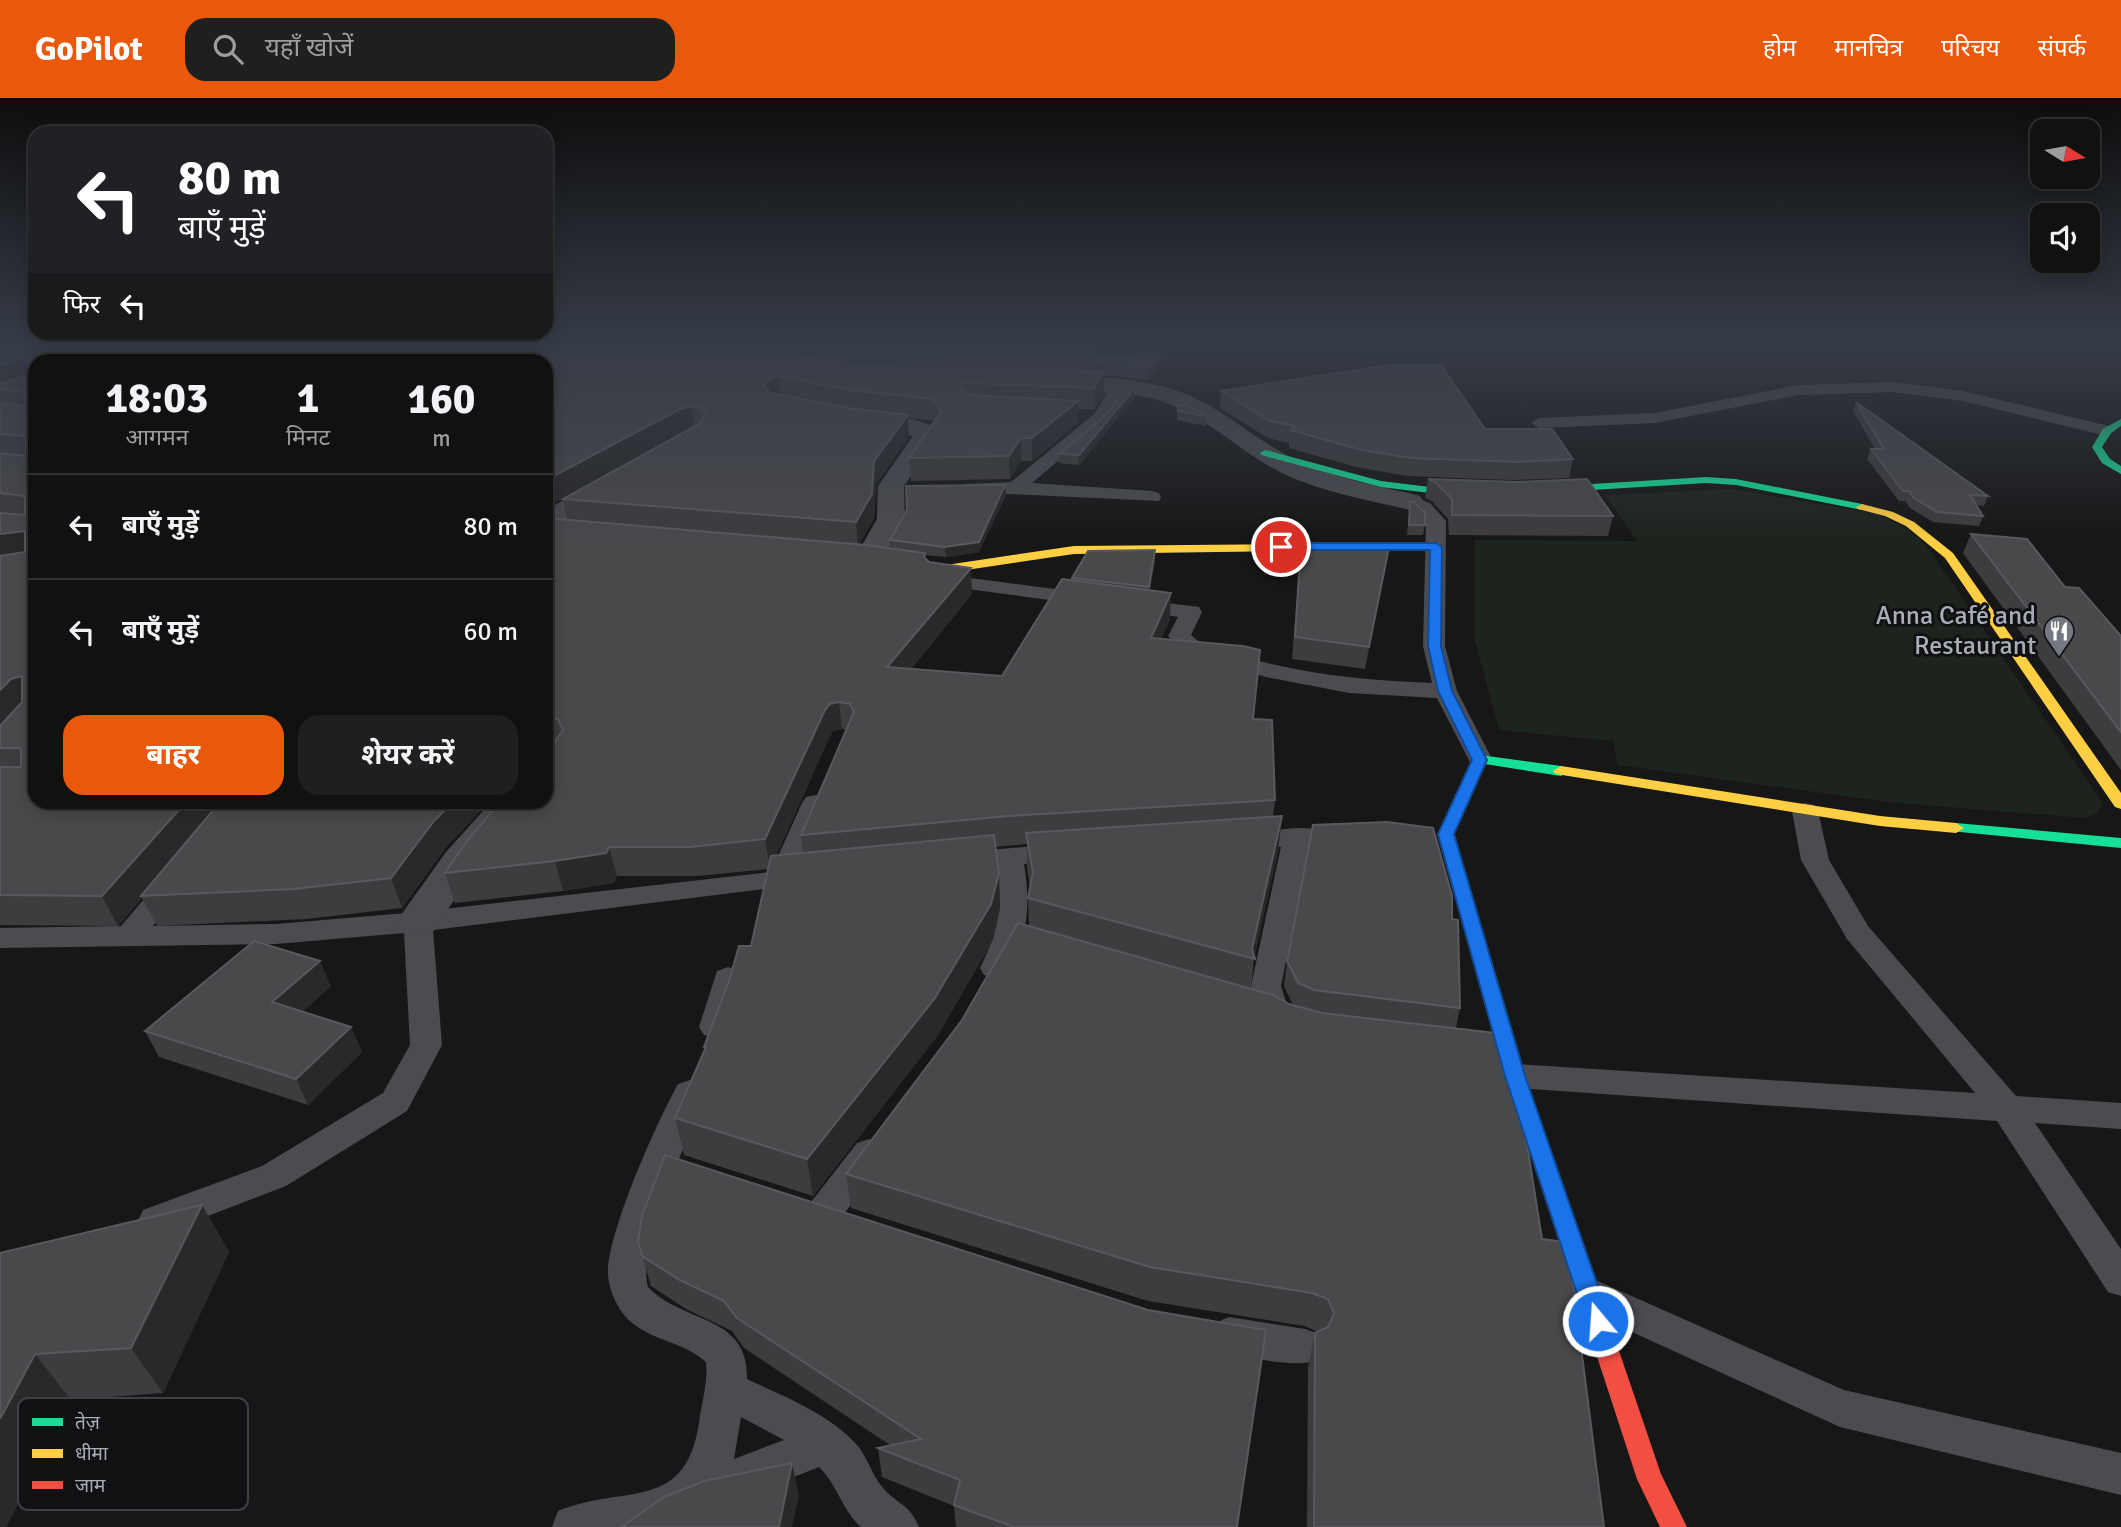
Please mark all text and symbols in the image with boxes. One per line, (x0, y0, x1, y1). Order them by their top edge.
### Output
search box (185, 18, 675, 81)
text: GoPilot (35, 29, 143, 70)
icon: search (209, 30, 247, 68)
text: यहाँ खोजें (265, 32, 353, 64)
text: होम (1763, 33, 1796, 63)
text: मानचित्र (1834, 33, 1903, 63)
text: परिचय (1941, 33, 2000, 63)
text: संपर्क (2038, 33, 2086, 63)
north arrow (2030, 119, 2100, 189)
map controls (2030, 119, 2100, 273)
text: 80 m (178, 148, 281, 208)
icon: left (63, 154, 154, 245)
button: sound (2030, 203, 2100, 273)
text: बाएँ मुड़ें (178, 208, 266, 247)
icon: left (114, 287, 152, 325)
text: फिर (63, 289, 100, 321)
text: 18:03 (105, 373, 209, 424)
text: 1 (297, 373, 319, 424)
text: 160 (407, 374, 476, 425)
text: आगमन (125, 423, 188, 452)
text: मिनट (286, 423, 330, 452)
text: m (432, 424, 451, 453)
icon: left (63, 508, 101, 546)
text: बाएँ मुड़ें (122, 509, 199, 541)
text: 80 m (463, 511, 518, 543)
pin (1251, 517, 1311, 577)
icon: arrive (1262, 528, 1300, 566)
place label: Anna Café and Restaurant (1876, 600, 2036, 662)
icon: left (63, 613, 101, 651)
text: बाएँ मुड़ें (122, 614, 199, 646)
restaurant icon: Anna Café and Restaurant (2042, 614, 2076, 658)
text: 60 m (463, 616, 518, 648)
button: बाहर (63, 715, 284, 795)
button: शेयर करें (298, 715, 518, 795)
position arrow (1561, 1284, 1635, 1358)
legend (18, 1398, 248, 1510)
text: तेज़ (75, 1411, 101, 1435)
text: धीमा (75, 1442, 109, 1466)
text: जाम (75, 1474, 106, 1498)

